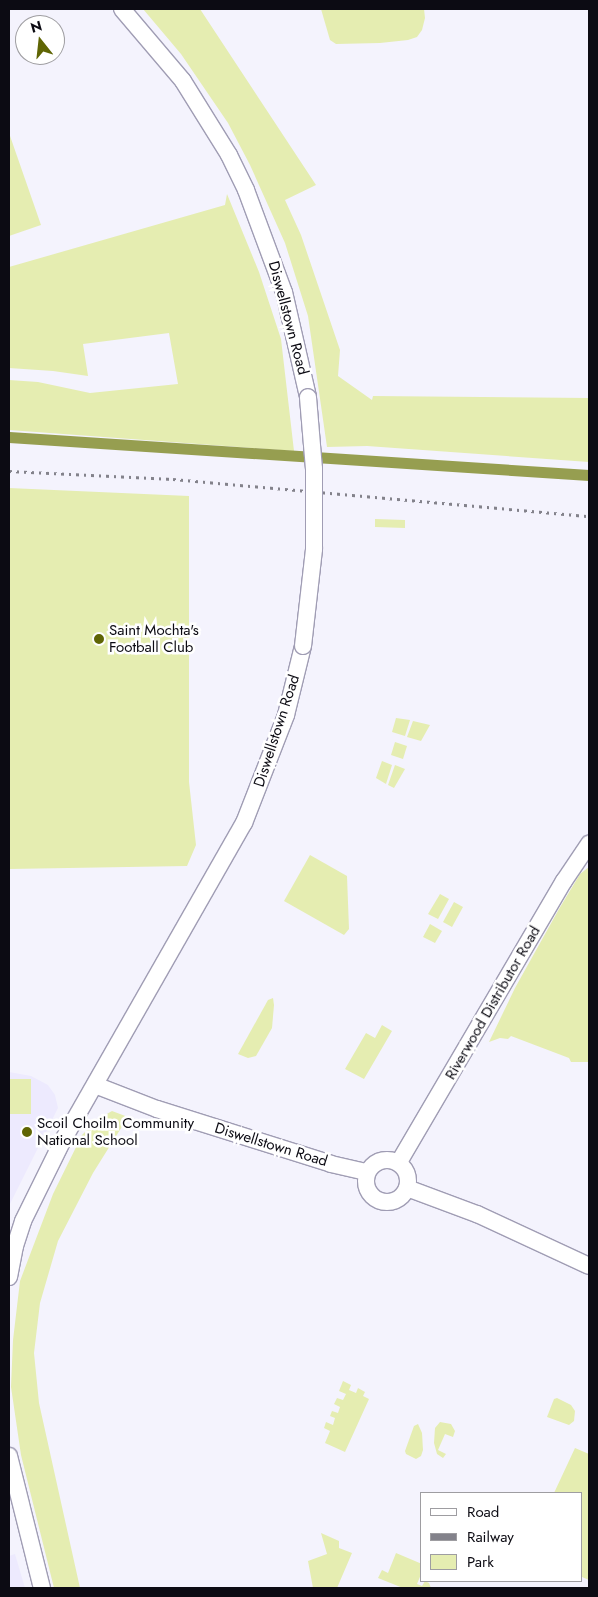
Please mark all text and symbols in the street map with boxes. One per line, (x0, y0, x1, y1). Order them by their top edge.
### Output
north arrow (15, 15, 65, 65)
text: N (28, 15, 44, 38)
street label: Diswellstown Road (264, 259, 312, 377)
place label: Saint Mochta's Football Club (109, 621, 199, 656)
marker: Saint Mochta's Football Club (93, 633, 105, 645)
street label: Diswellstown Road (250, 672, 304, 790)
street label: Riverwood Distributor Road (442, 923, 544, 1083)
place label: Scoil Choilm Community National School (37, 1114, 194, 1149)
street label: Diswellstown Road (212, 1119, 330, 1171)
marker: Scoil Choilm Community National School (21, 1126, 33, 1138)
legend (420, 1492, 583, 1582)
text: Road (467, 1501, 499, 1523)
text: Railway (467, 1526, 514, 1548)
text: Park (467, 1551, 494, 1573)

